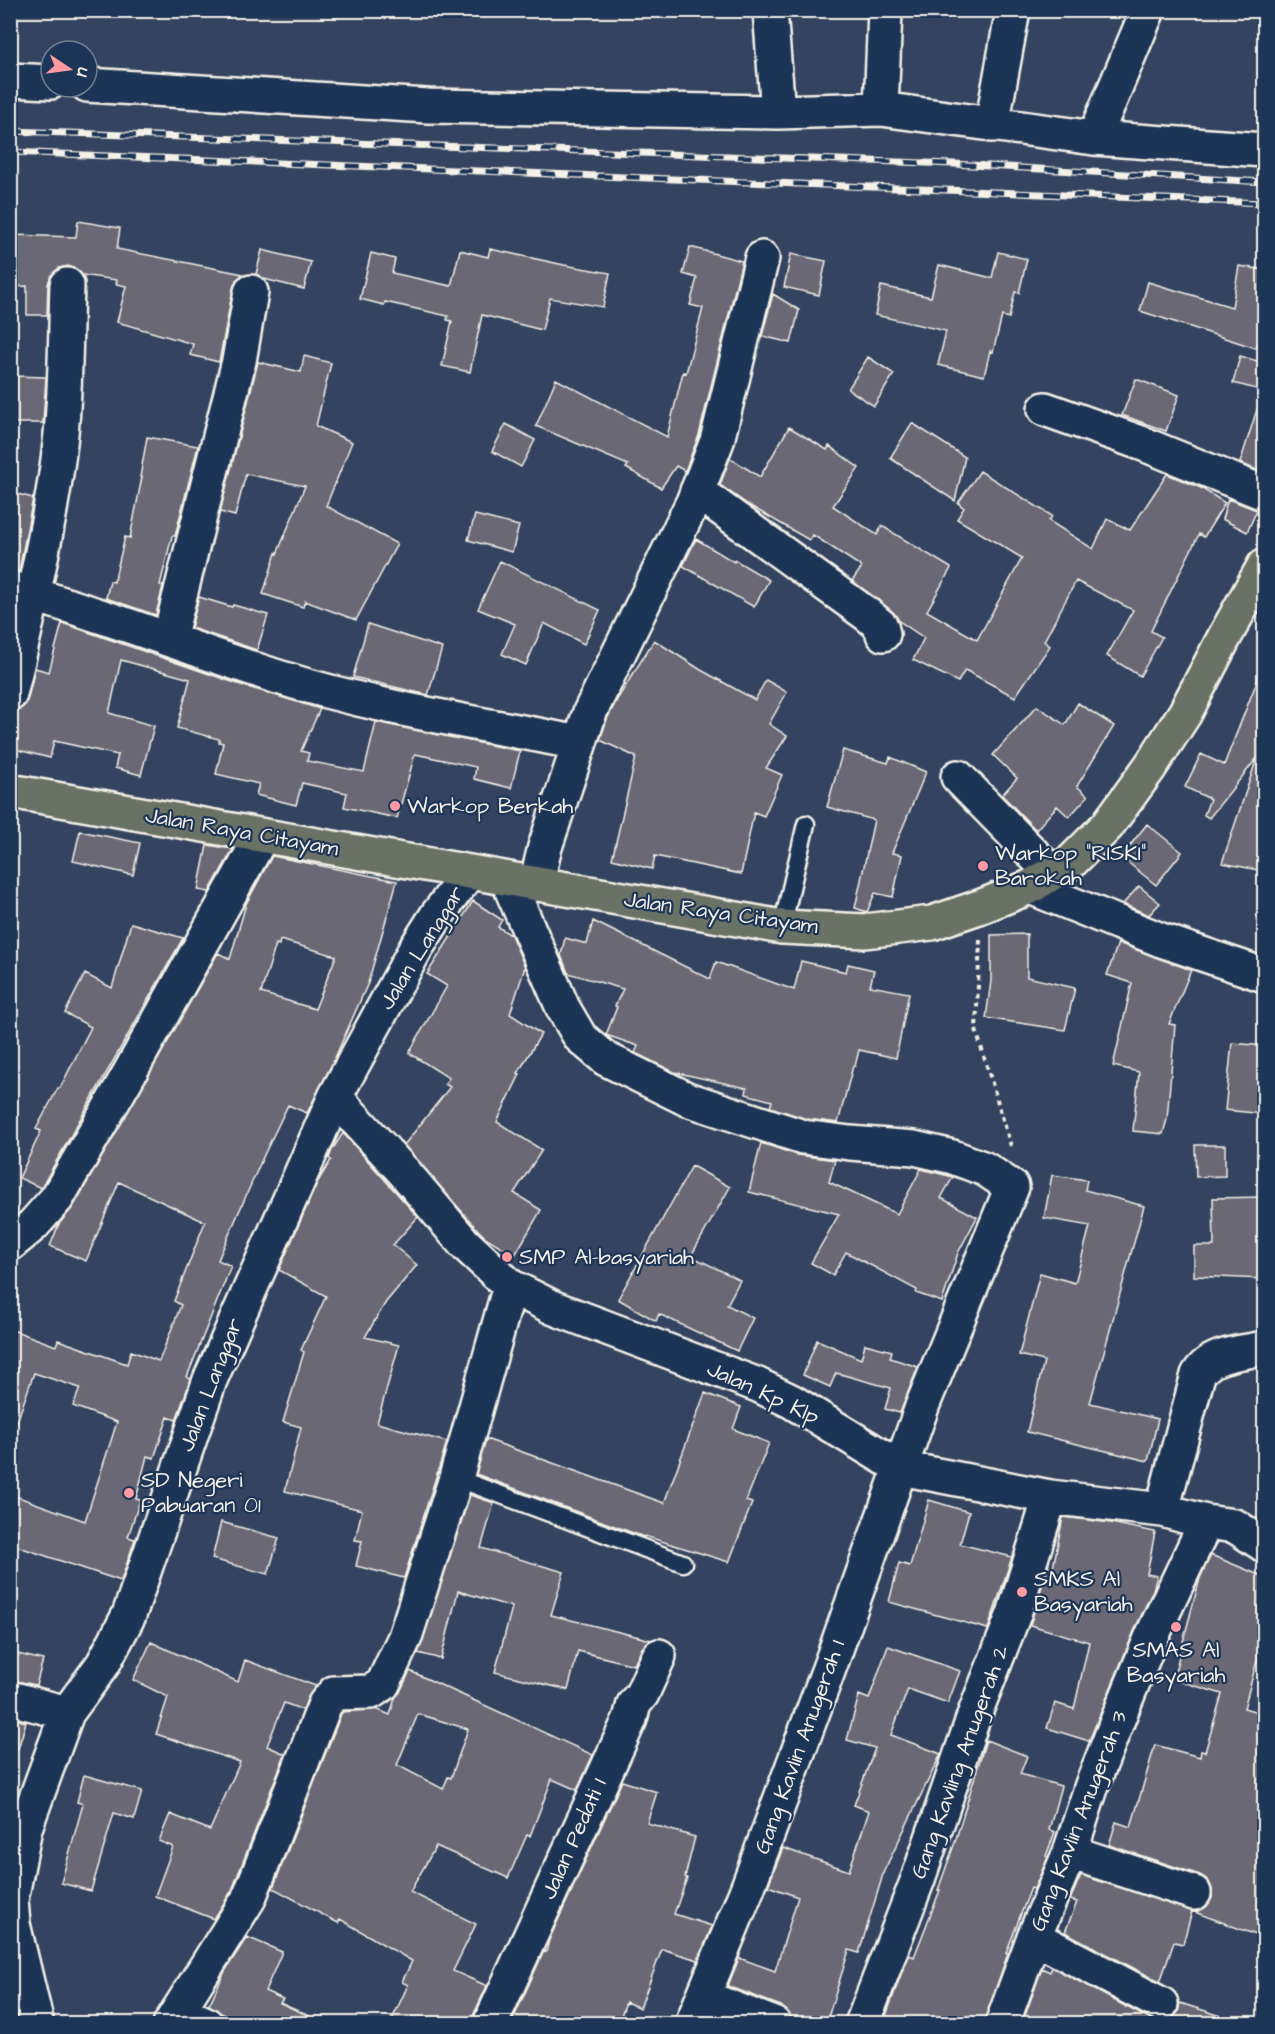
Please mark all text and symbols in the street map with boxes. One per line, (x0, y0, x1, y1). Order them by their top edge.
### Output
north arrow (39, 39, 99, 99)
text: U (71, 65, 94, 79)
place label: Warkop Berkah (407, 791, 573, 822)
marker: Warkop Berkah (388, 799, 402, 813)
street label: Jalan Raya Citayam (143, 800, 341, 865)
place label: Warkop "RISKI" Barokah (995, 838, 1146, 894)
marker: Warkop "RISKI" Barokah (976, 859, 990, 873)
street label: Jalan Langgar (372, 880, 473, 1016)
street label: Jalan Raya Citayam (622, 884, 820, 943)
place label: SMP Al-basyariah (519, 1242, 694, 1274)
marker: SMP Al-basyariah (500, 1250, 514, 1264)
street label: Jalan Langgar (171, 1314, 252, 1457)
street label: Jalan Kp Klp (702, 1353, 824, 1433)
place label: SD Negeri Pabuaran 01 (141, 1465, 261, 1521)
marker: SD Negeri Pabuaran 01 (122, 1486, 136, 1500)
place label: SMKS Al Basyariah (1034, 1564, 1133, 1621)
marker: SMKS Al Basyariah (1015, 1585, 1029, 1599)
marker: SMAS Al Basyariah (1169, 1620, 1183, 1634)
place label: SMAS Al Basyariah (1127, 1635, 1225, 1692)
street label: Gang Kavlin Anugerah 1 (747, 1636, 854, 1859)
street label: Gang Kavling Anugerah 2 (903, 1640, 1018, 1883)
street label: Gang Kavlin Anugerah 3 (1023, 1706, 1136, 1936)
street label: Jalan Pedati 1 (533, 1773, 615, 1904)

